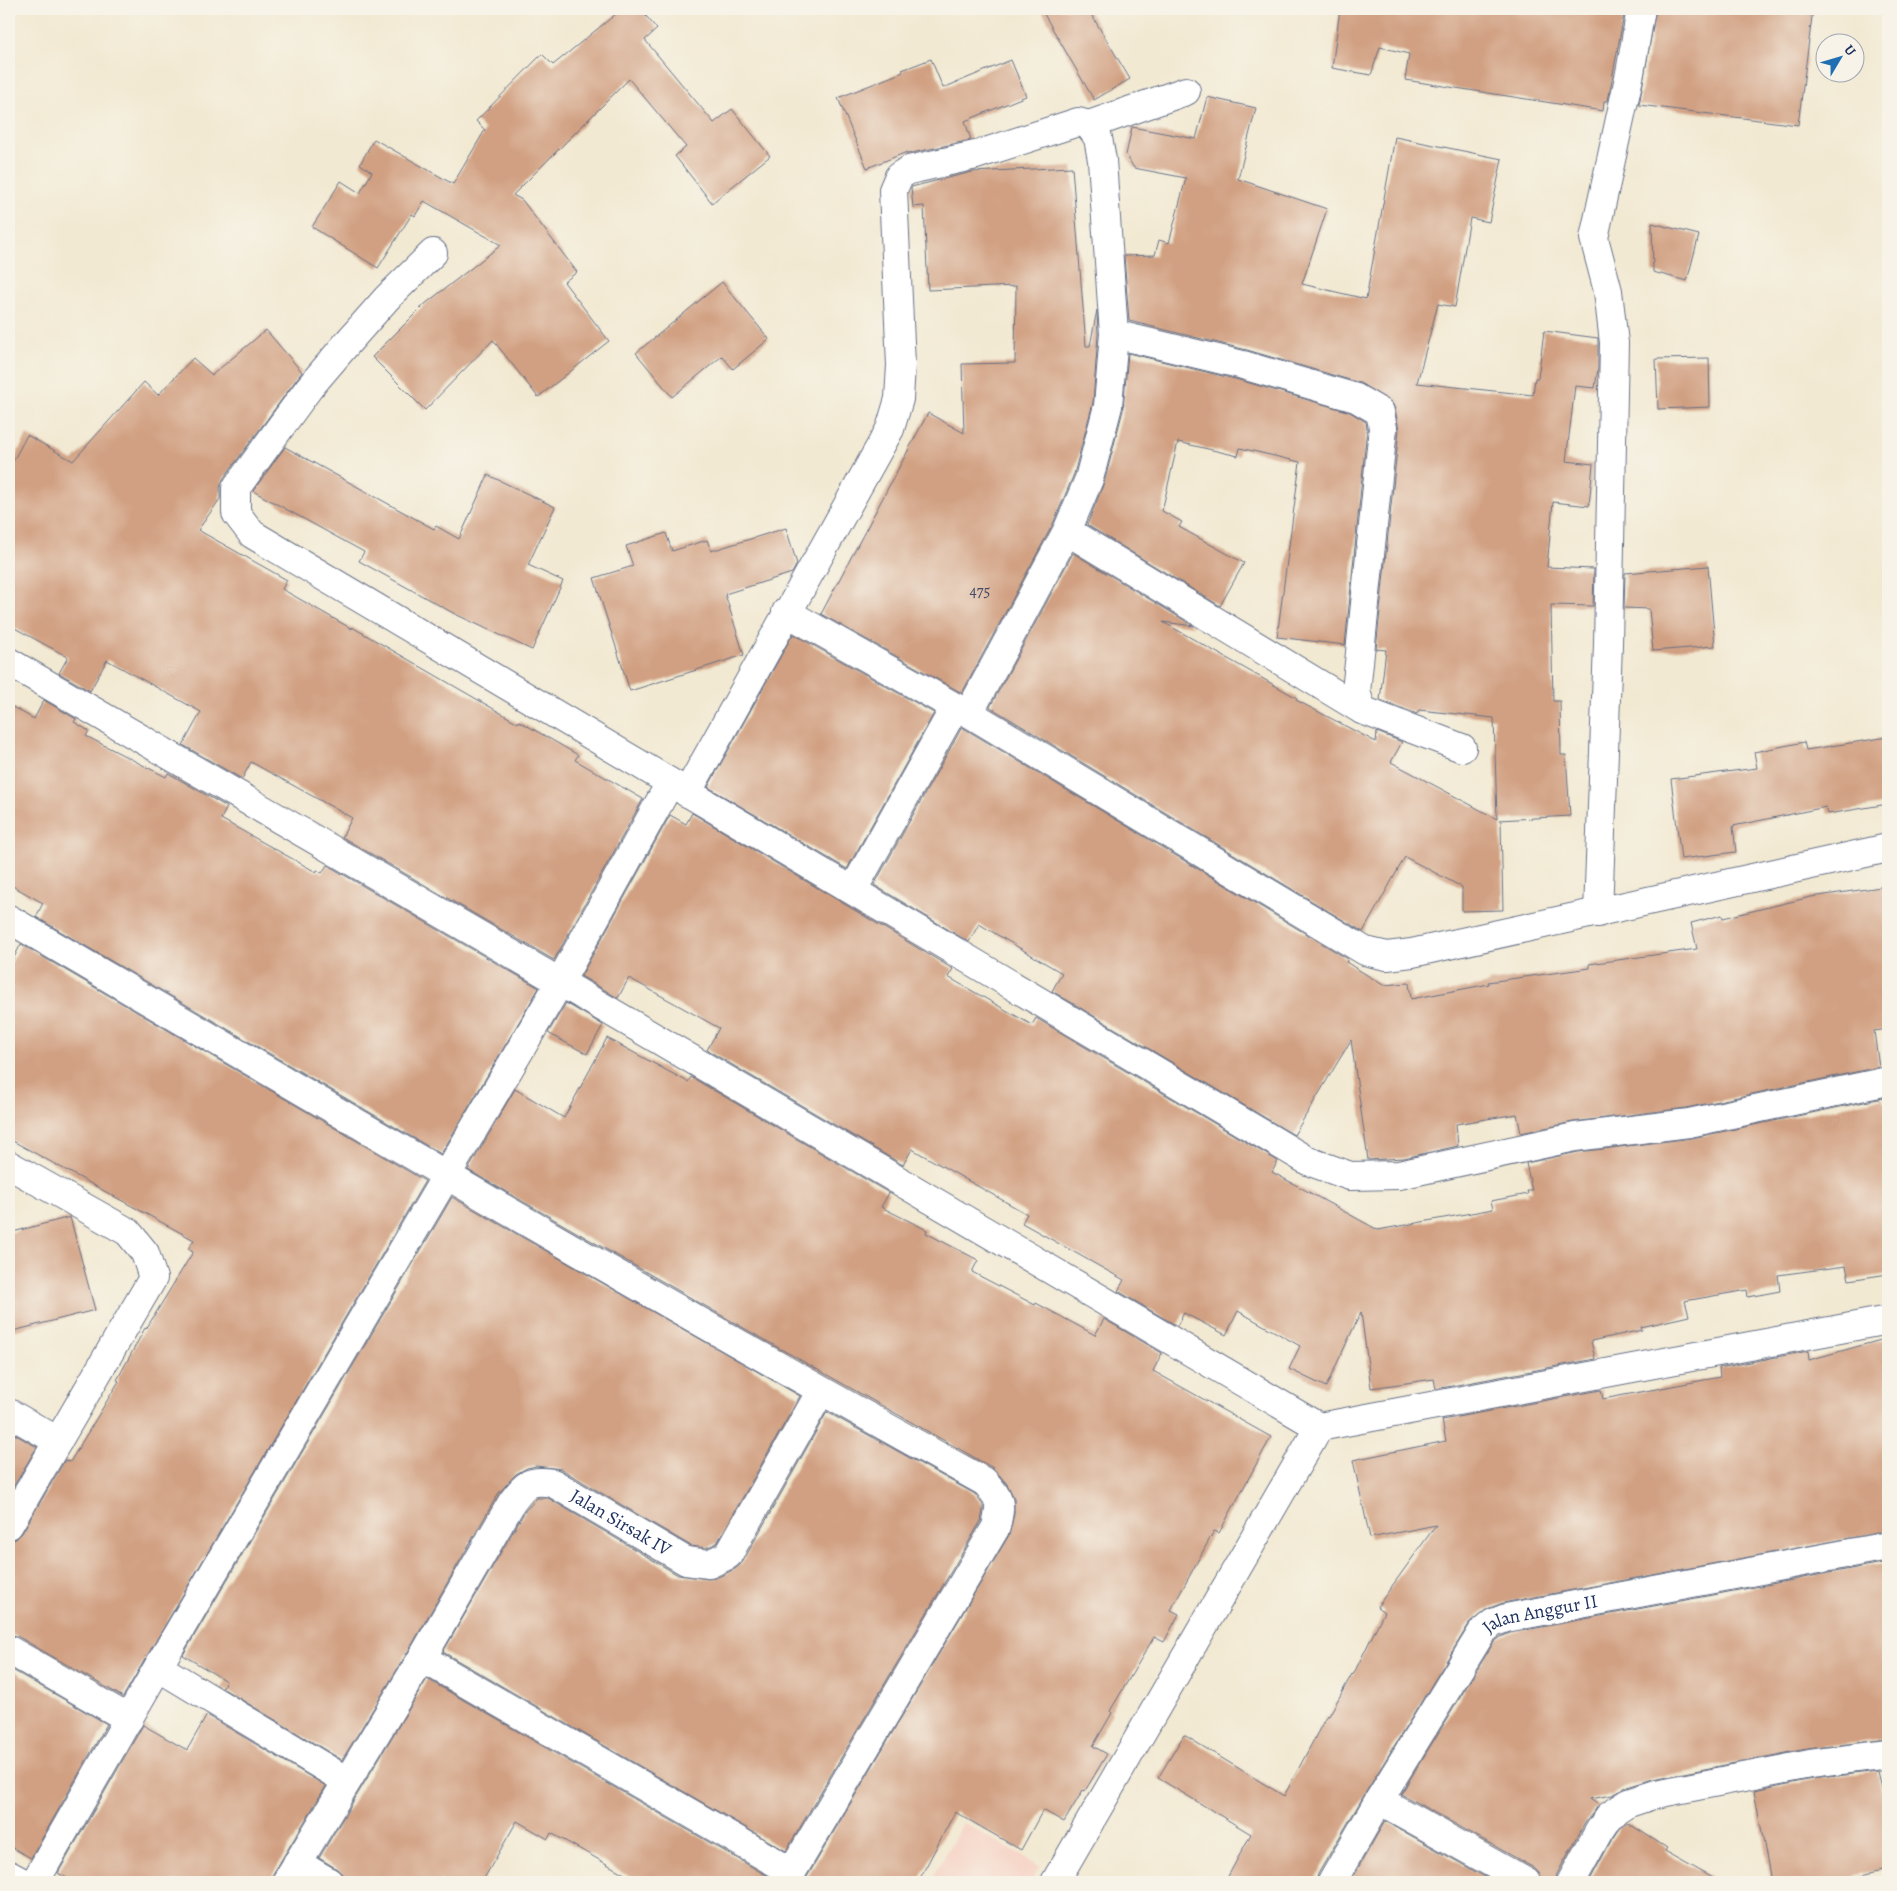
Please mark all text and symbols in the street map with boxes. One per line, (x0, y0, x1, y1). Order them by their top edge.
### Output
north arrow (1814, 32, 1864, 82)
text: U (1840, 41, 1860, 60)
house number: 475 (970, 580, 991, 602)
street label: Jalan Sirsak IV (566, 1483, 676, 1563)
street label: Jalan Anggur II (1477, 1588, 1600, 1640)

